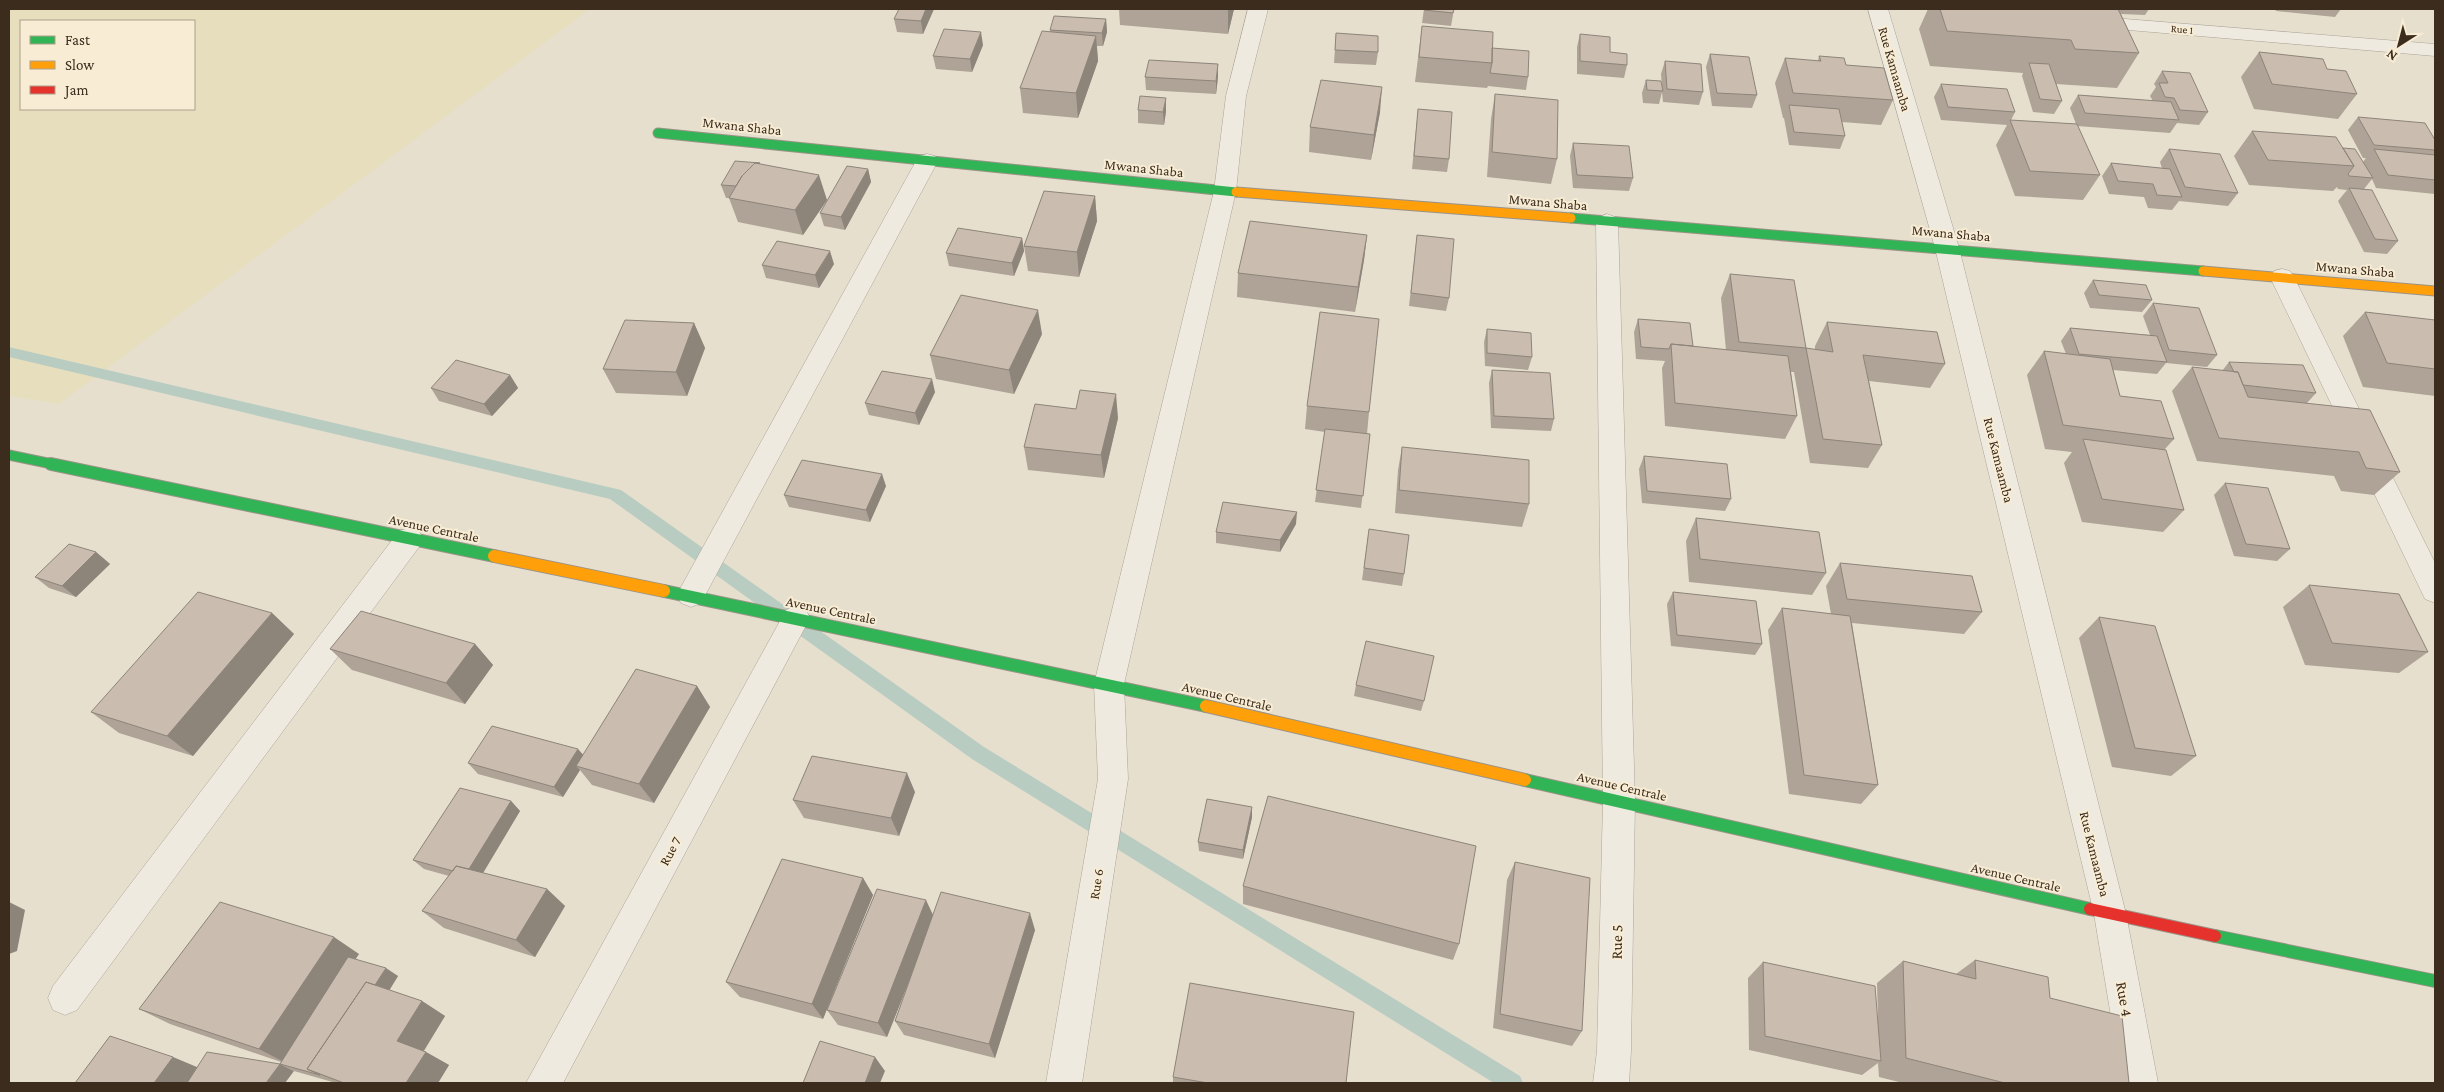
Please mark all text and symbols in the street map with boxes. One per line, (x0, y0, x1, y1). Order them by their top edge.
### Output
legend (20, 20, 195, 110)
north arrow (2374, 20, 2424, 70)
street label: Rue 1 (2170, 22, 2194, 36)
street label: Rue Kamaamba (1875, 25, 1915, 114)
text: Fast (65, 32, 91, 48)
text: N (2382, 46, 2400, 65)
text: Slow (65, 57, 95, 73)
text: Jam (63, 82, 88, 99)
street label: Mwana Shaba (702, 114, 783, 138)
street label: Mwana Shaba (1104, 156, 1185, 180)
street label: Mwana Shaba (1508, 191, 1589, 213)
street label: Mwana Shaba (1911, 222, 1992, 244)
street label: Mwana Shaba (2315, 258, 2396, 280)
street label: Rue Kamaamba (1981, 416, 2017, 505)
street label: Avenue Centrale (388, 511, 480, 545)
street label: Avenue Centrale (785, 593, 877, 627)
street label: Avenue Centrale (1181, 678, 1273, 714)
street label: Avenue Centrale (1576, 768, 1668, 804)
street label: Rue Kamaamba (2077, 810, 2113, 899)
street label: Rue 7 (656, 833, 684, 868)
street label: Avenue Centrale (1970, 859, 2062, 895)
street label: Rue 6 (1086, 867, 1106, 901)
street label: Rue 5 (1608, 924, 1625, 960)
street label: Rue 4 (2113, 980, 2136, 1018)

